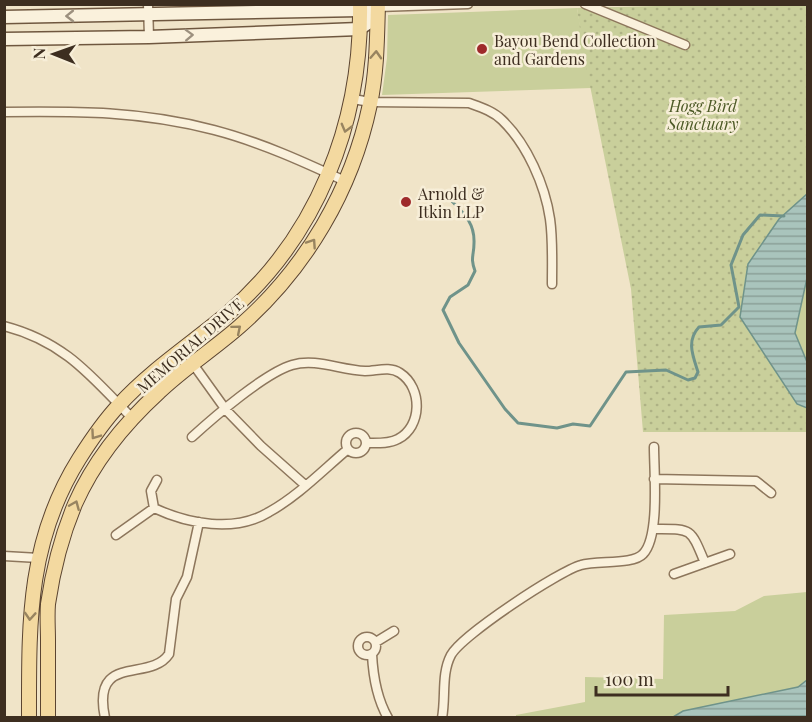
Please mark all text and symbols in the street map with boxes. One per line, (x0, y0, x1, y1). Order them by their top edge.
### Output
one-way arrow (66, 9, 75, 22)
north arrow (24, 24, 84, 84)
one-way arrow (184, 29, 193, 41)
place label: Bayou Bend Collection and Gardens (494, 30, 656, 69)
marker: Bayou Bend Collection and Gardens (475, 42, 489, 56)
text: N (28, 47, 49, 60)
one-way arrow (370, 50, 383, 59)
park label: Hogg Bird Sanctuary (667, 95, 739, 134)
one-way arrow (340, 123, 353, 133)
place label: Arnold & Itkin LLP (417, 183, 485, 222)
marker: Arnold & Itkin LLP (399, 195, 413, 209)
one-way arrow (305, 239, 316, 250)
street label: MEMORIAL DRIVE (132, 293, 248, 397)
one-way arrow (230, 325, 241, 336)
one-way arrow (91, 429, 102, 440)
one-way arrow (68, 501, 80, 512)
one-way arrow (24, 611, 37, 620)
scale bar (596, 659, 728, 697)
text: 100 m (605, 667, 654, 691)

